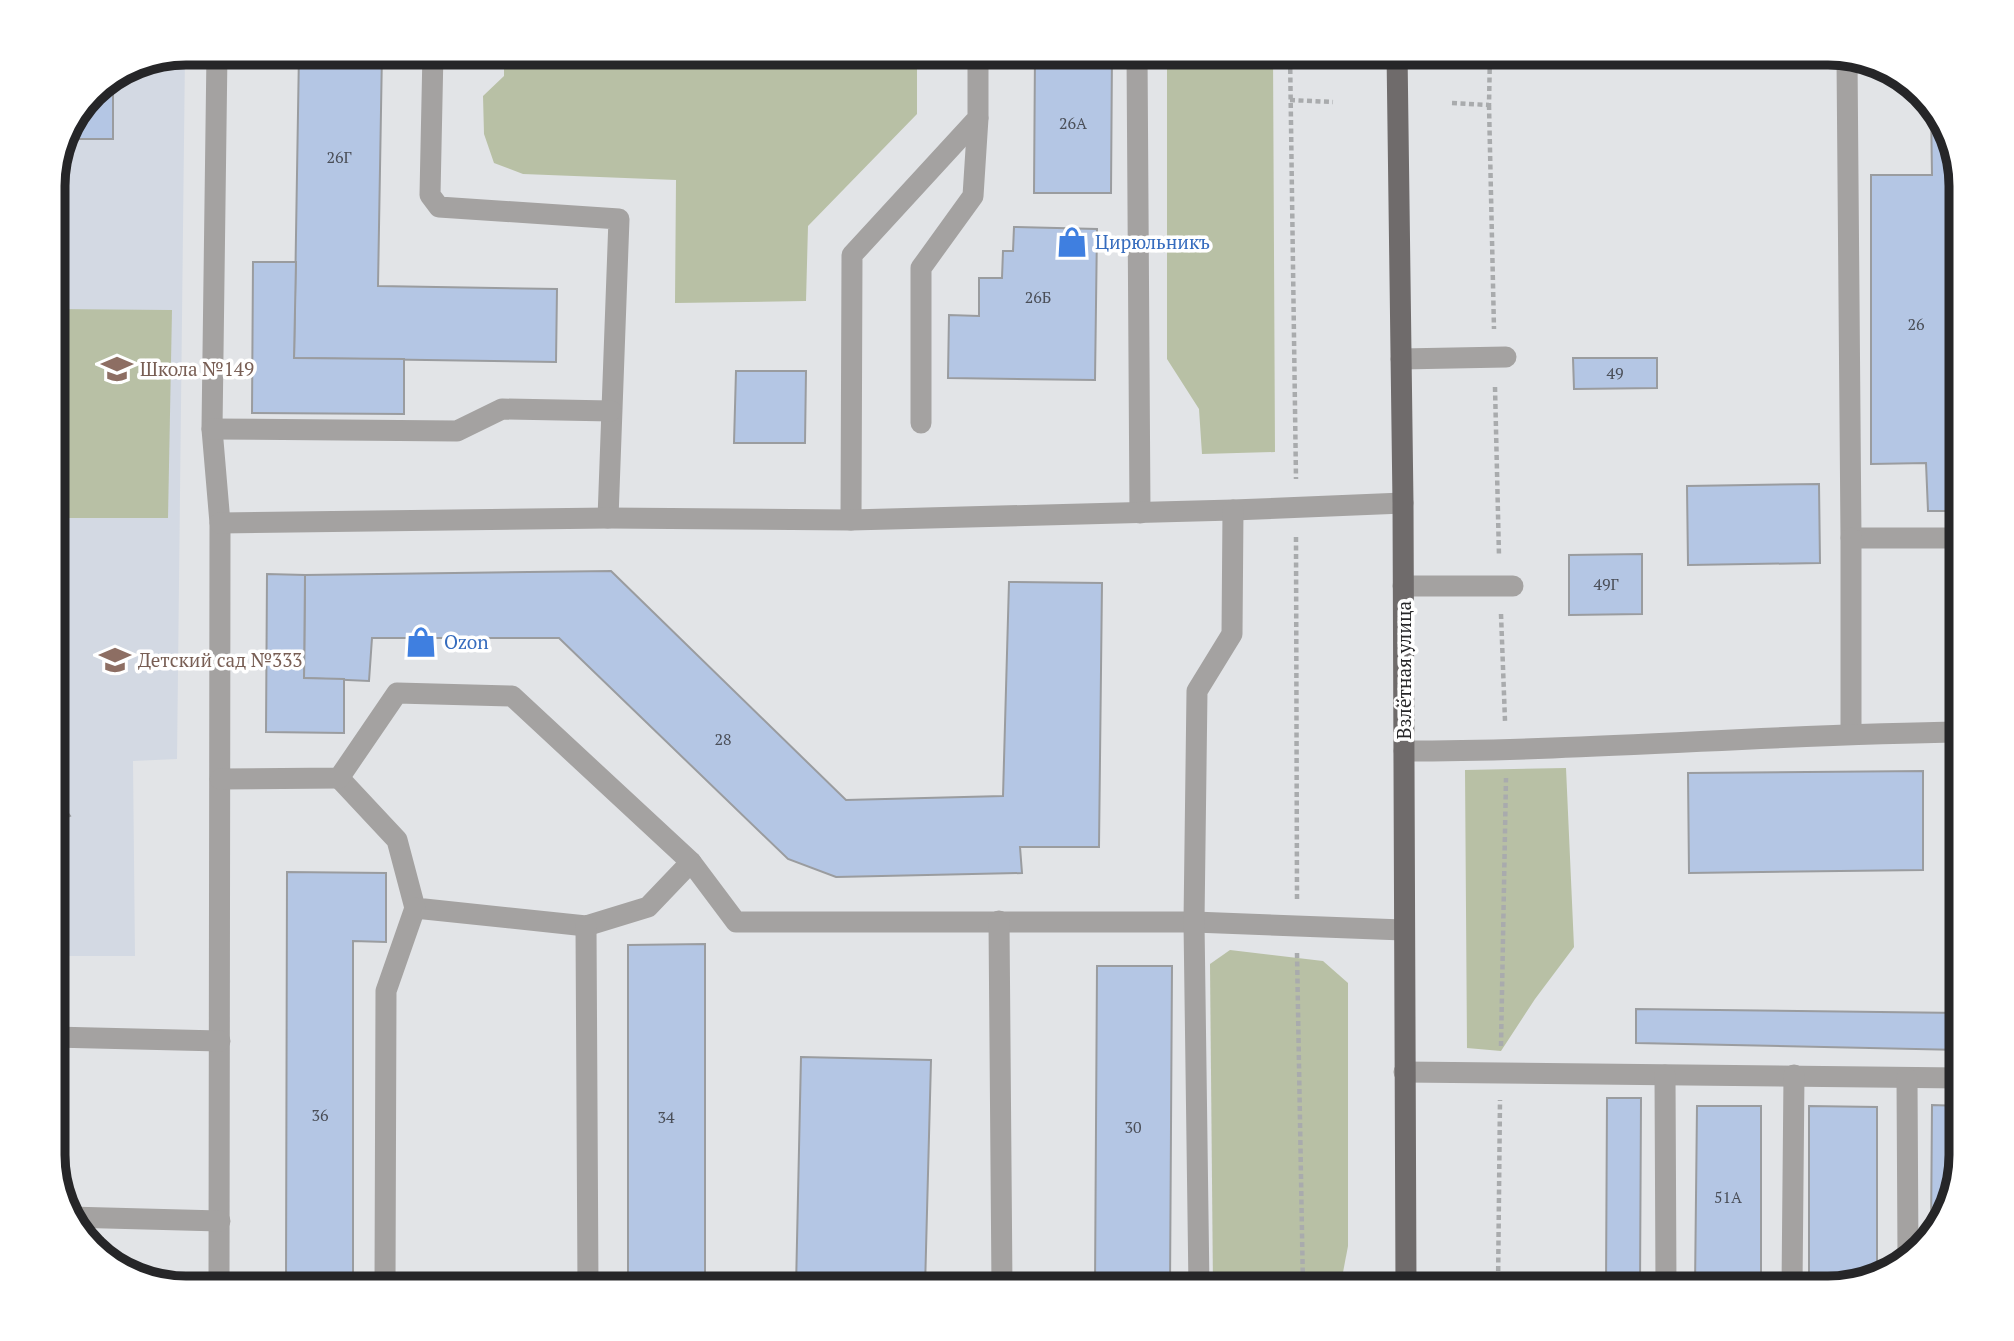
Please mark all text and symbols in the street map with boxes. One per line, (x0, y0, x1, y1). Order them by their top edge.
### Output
house number: 26А (1059, 112, 1087, 134)
house number: 26Г (326, 146, 352, 168)
shop icon: Цирюльникъ (1055, 225, 1089, 259)
place label: Цирюльникъ (1095, 229, 1210, 254)
house number: 26Б (1025, 286, 1051, 308)
house number: 26 (1907, 313, 1925, 335)
school or university icon: Школа №149 (100, 352, 134, 386)
place label: Школа №149 (140, 356, 254, 381)
house number: 49 (1606, 362, 1624, 384)
house number: 49Г (1593, 573, 1619, 595)
street label: Взлётная улица (1391, 600, 1416, 739)
shop icon: Ozon (404, 625, 438, 659)
place label: Ozon (444, 629, 489, 654)
school or university icon: Детский сад №333 (98, 643, 132, 677)
place label: Детский сад №333 (138, 647, 302, 672)
house number: 28 (714, 728, 732, 750)
house number: 36 (311, 1104, 329, 1126)
house number: 34 (657, 1106, 675, 1128)
house number: 30 (1124, 1116, 1142, 1138)
house number: 51А (1714, 1186, 1742, 1208)

